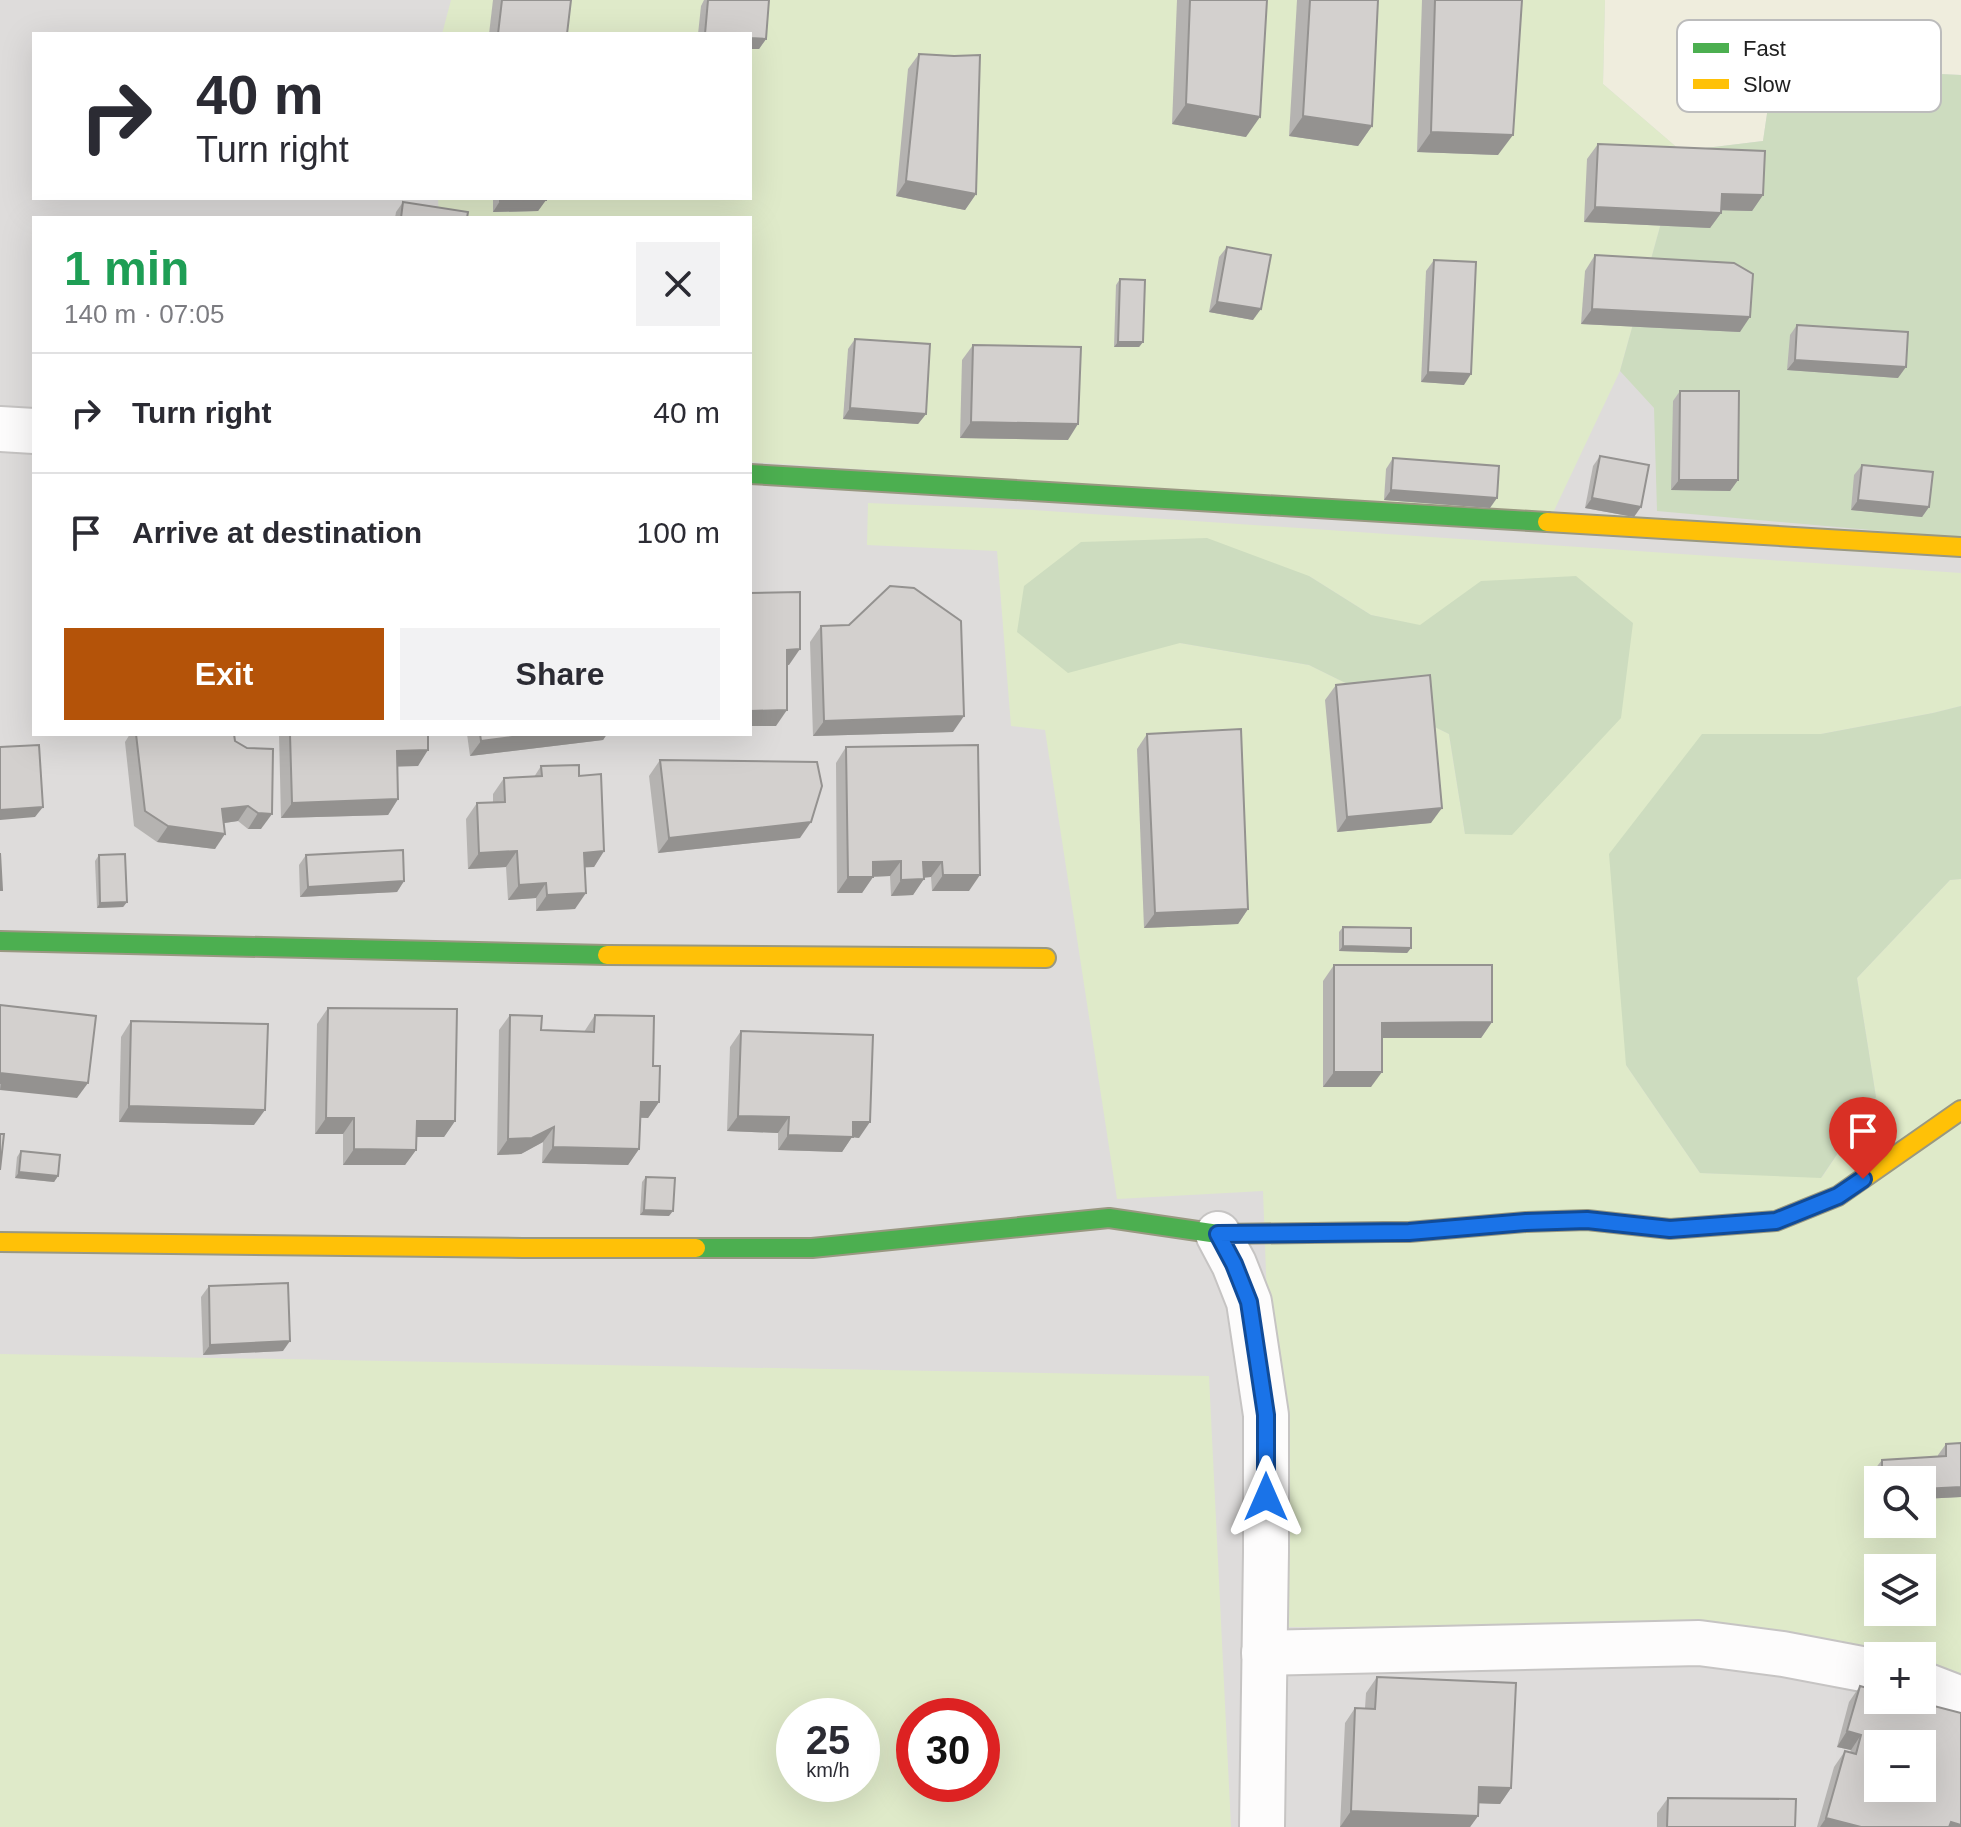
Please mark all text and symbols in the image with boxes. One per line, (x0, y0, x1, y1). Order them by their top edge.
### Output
legend (1677, 20, 1941, 112)
text: Fast (1743, 36, 1786, 61)
text: 40 m (196, 63, 324, 126)
icon: right (64, 64, 168, 168)
text: Slow (1743, 72, 1791, 97)
text: Turn right (196, 129, 349, 170)
text: 1 min (64, 242, 189, 295)
button: close (636, 242, 720, 326)
text: 140 m · 07:05 (64, 299, 224, 329)
icon: right (64, 391, 108, 435)
text: Turn right (132, 396, 271, 429)
text: 40 m (653, 396, 720, 429)
icon: arrive (64, 511, 108, 555)
text: Arrive at destination (132, 516, 422, 549)
text: 100 m (637, 516, 720, 549)
button: Exit (64, 628, 384, 720)
button: Share (400, 628, 720, 720)
pin (1829, 1097, 1897, 1179)
icon: arrive (1841, 1109, 1885, 1153)
position arrow (1224, 1455, 1308, 1539)
map controls (1864, 1466, 1936, 1802)
button: search (1864, 1466, 1936, 1538)
button: layers (1864, 1554, 1936, 1626)
button: + (1864, 1642, 1936, 1714)
speed limit sign: 30 (896, 1698, 1000, 1802)
text: 25 (806, 1718, 850, 1762)
button: − (1864, 1730, 1936, 1802)
text: km/h (806, 1759, 850, 1781)

